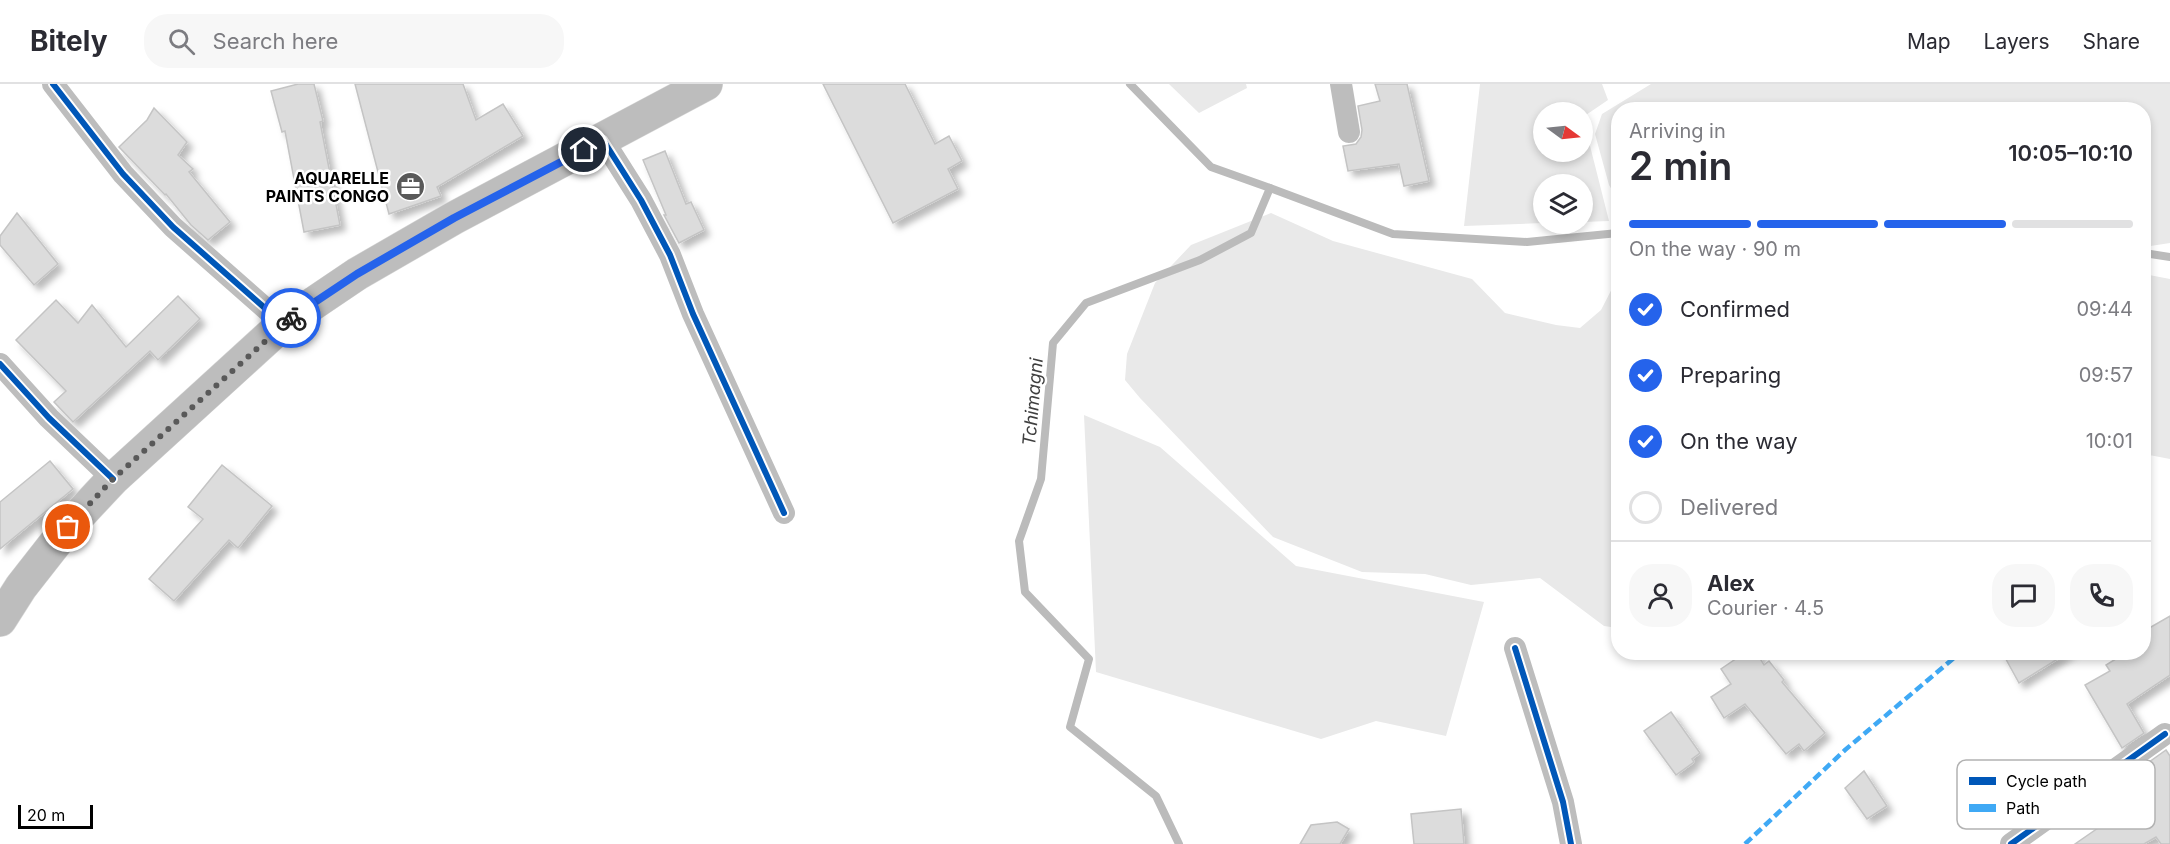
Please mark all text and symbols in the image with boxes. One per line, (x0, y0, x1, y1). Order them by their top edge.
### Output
search box (144, 14, 564, 68)
text: Bitely (30, 24, 108, 58)
icon: search (165, 25, 198, 58)
text: Search here (213, 28, 338, 54)
text: Map (1907, 29, 1951, 54)
text: Layers (1984, 29, 2050, 54)
text: Share (2083, 29, 2140, 54)
north arrow (1533, 102, 1593, 162)
map controls (1533, 102, 1593, 234)
text: Arriving in (1629, 119, 1726, 143)
pin (558, 124, 609, 175)
icon: home (567, 133, 600, 166)
text: 10:05–10:10 (2008, 140, 2133, 166)
text: 2 min (1629, 142, 1732, 189)
place label: AQUARELLE PAINTS CONGO (266, 168, 389, 206)
office icon: AQUARELLE PAINTS CONGO (394, 171, 426, 203)
button: layers (1533, 174, 1593, 234)
text: On the way · 90 m (1629, 237, 1801, 261)
courier (261, 288, 321, 348)
icon: check (1629, 293, 1662, 326)
text: Confirmed (1680, 296, 1790, 322)
text: 09:44 (2076, 297, 2133, 321)
icon: bike (275, 302, 308, 335)
water label: Tchimagni (1018, 356, 1047, 447)
icon: check (1629, 359, 1662, 392)
text: Preparing (1680, 362, 1781, 388)
text: 09:57 (2079, 363, 2133, 387)
icon: check (1629, 425, 1662, 458)
text: On the way (1680, 428, 1798, 454)
text: 10:01 (2086, 429, 2133, 453)
text: Delivered (1680, 494, 1778, 520)
pin (42, 501, 93, 552)
icon: bag (51, 510, 84, 543)
button: person (1629, 564, 1692, 627)
button: chat (1992, 564, 2055, 627)
button: phone (2070, 564, 2133, 627)
text: Alex (1707, 570, 1755, 596)
text: Courier · 4.5 (1707, 596, 1824, 620)
legend (1957, 760, 2155, 829)
text: Cycle path (2006, 771, 2087, 791)
text: Path (2006, 798, 2040, 818)
scale bar (18, 802, 93, 830)
text: 20 m (27, 805, 65, 825)

